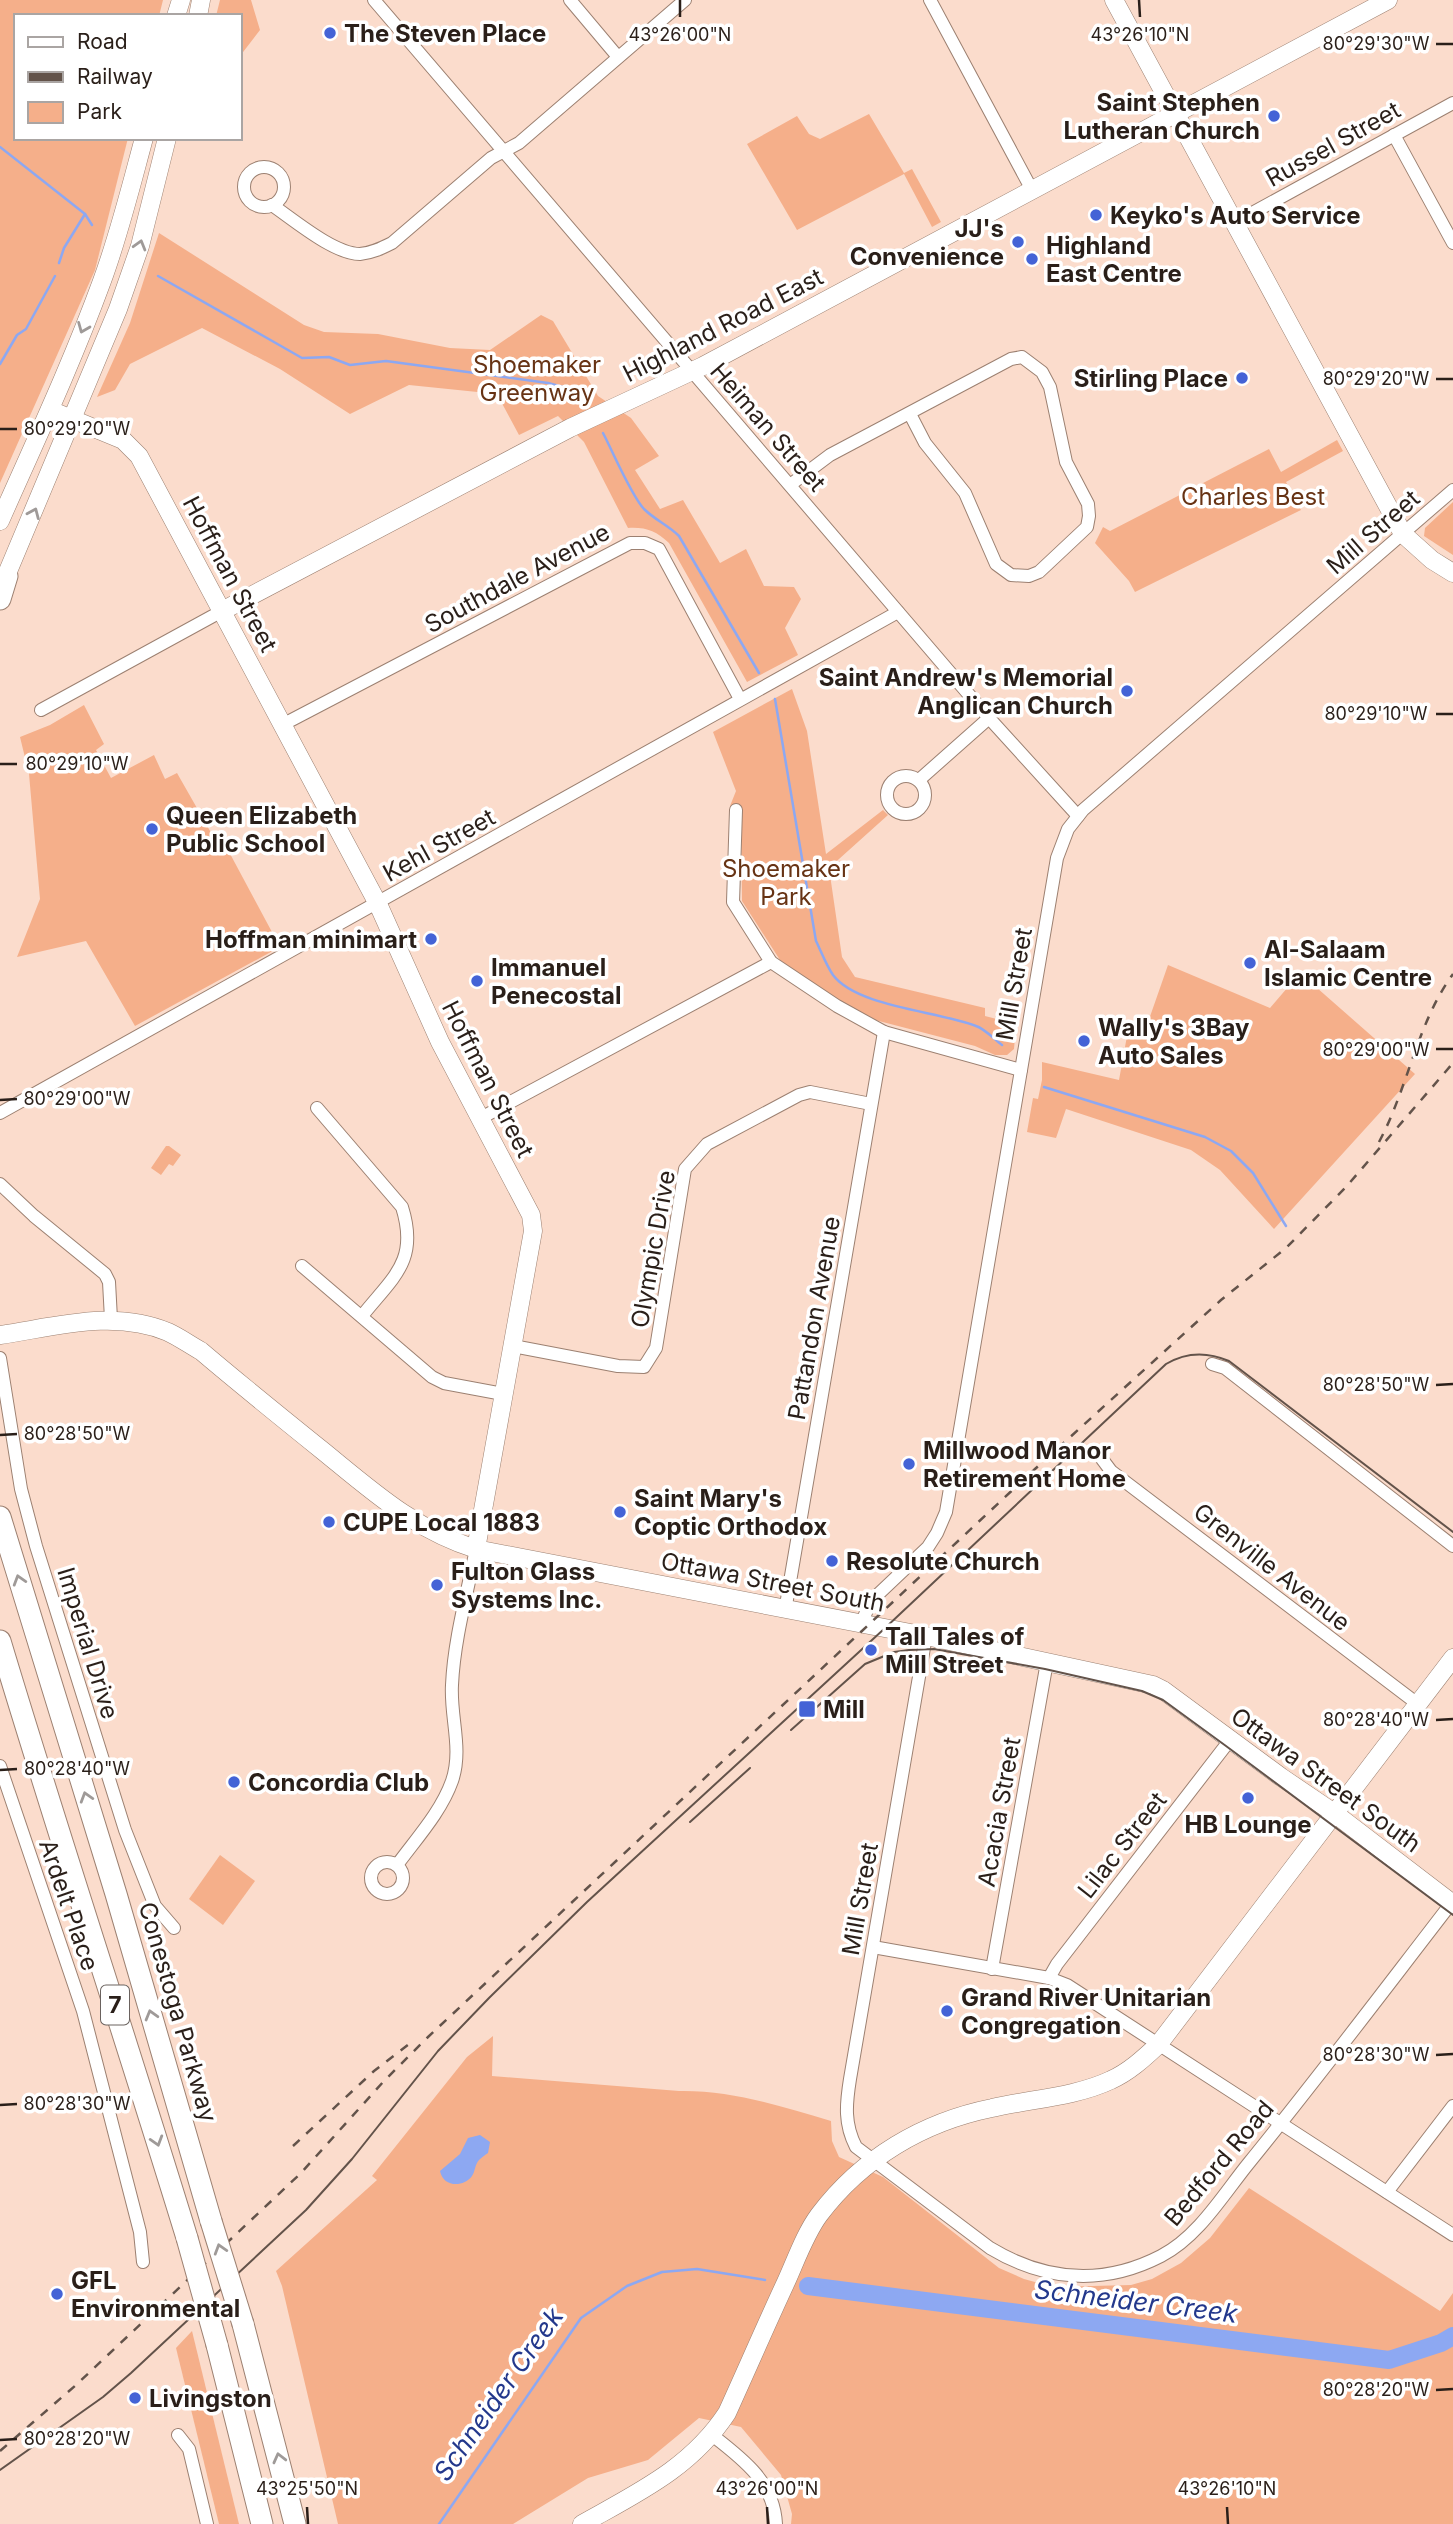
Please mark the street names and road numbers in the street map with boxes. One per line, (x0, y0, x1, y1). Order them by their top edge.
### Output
street label: Russel Street (1261, 95, 1405, 193)
street label: Highland Road East (618, 262, 828, 388)
street label: Heiman Street (704, 357, 832, 497)
street label: Mill Street (1321, 484, 1425, 580)
street label: Hoffman Street (177, 491, 283, 657)
street label: Southdale Avenue (420, 517, 614, 639)
street label: Kehl Street (378, 802, 500, 888)
street label: Mill Street (990, 925, 1038, 1042)
street label: Hoffman Street (436, 996, 540, 1162)
street label: Olympic Drive (625, 1168, 681, 1330)
street label: Pattandon Avenue (782, 1214, 846, 1422)
street label: Grenville Avenue (1188, 1497, 1356, 1637)
street label: Ottawa Street South (659, 1546, 887, 1618)
street label: Imperial Drive (51, 1564, 125, 1722)
street label: Ottawa Street South (1225, 1701, 1427, 1859)
street label: Acacia Street (972, 1735, 1026, 1889)
street label: Lilac Street (1072, 1786, 1173, 1904)
street label: Ardelt Place (33, 1836, 105, 1974)
street label: Mill Street (836, 1840, 884, 1957)
street label: Conestoga Parkway (133, 1899, 223, 2125)
road number: 7 (101, 1986, 129, 2024)
street label: Bedford Road (1158, 2094, 1280, 2232)

